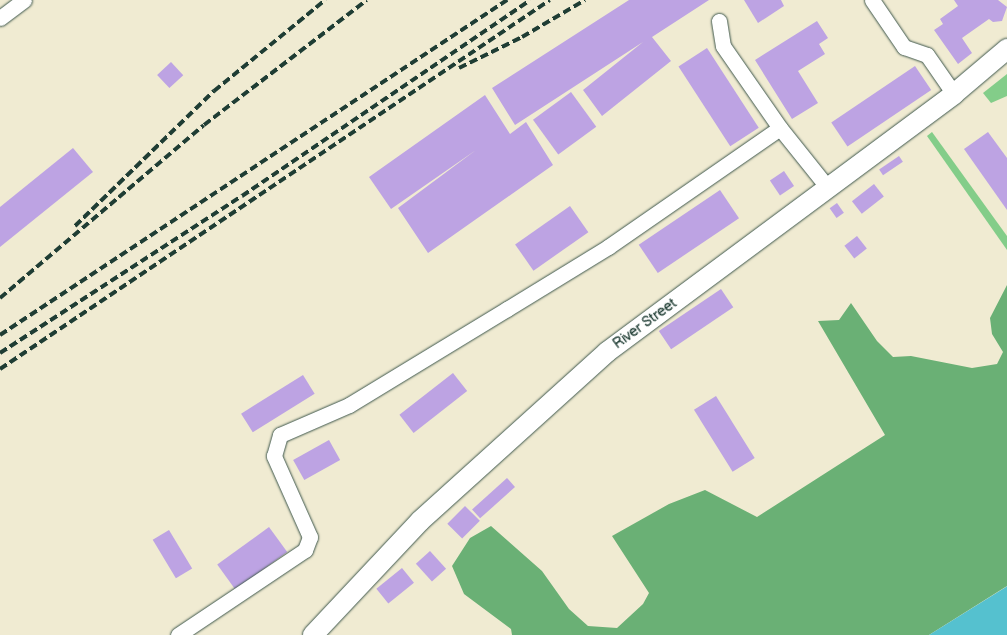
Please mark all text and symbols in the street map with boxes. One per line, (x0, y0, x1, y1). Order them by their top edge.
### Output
street label: River Street (610, 295, 680, 353)

